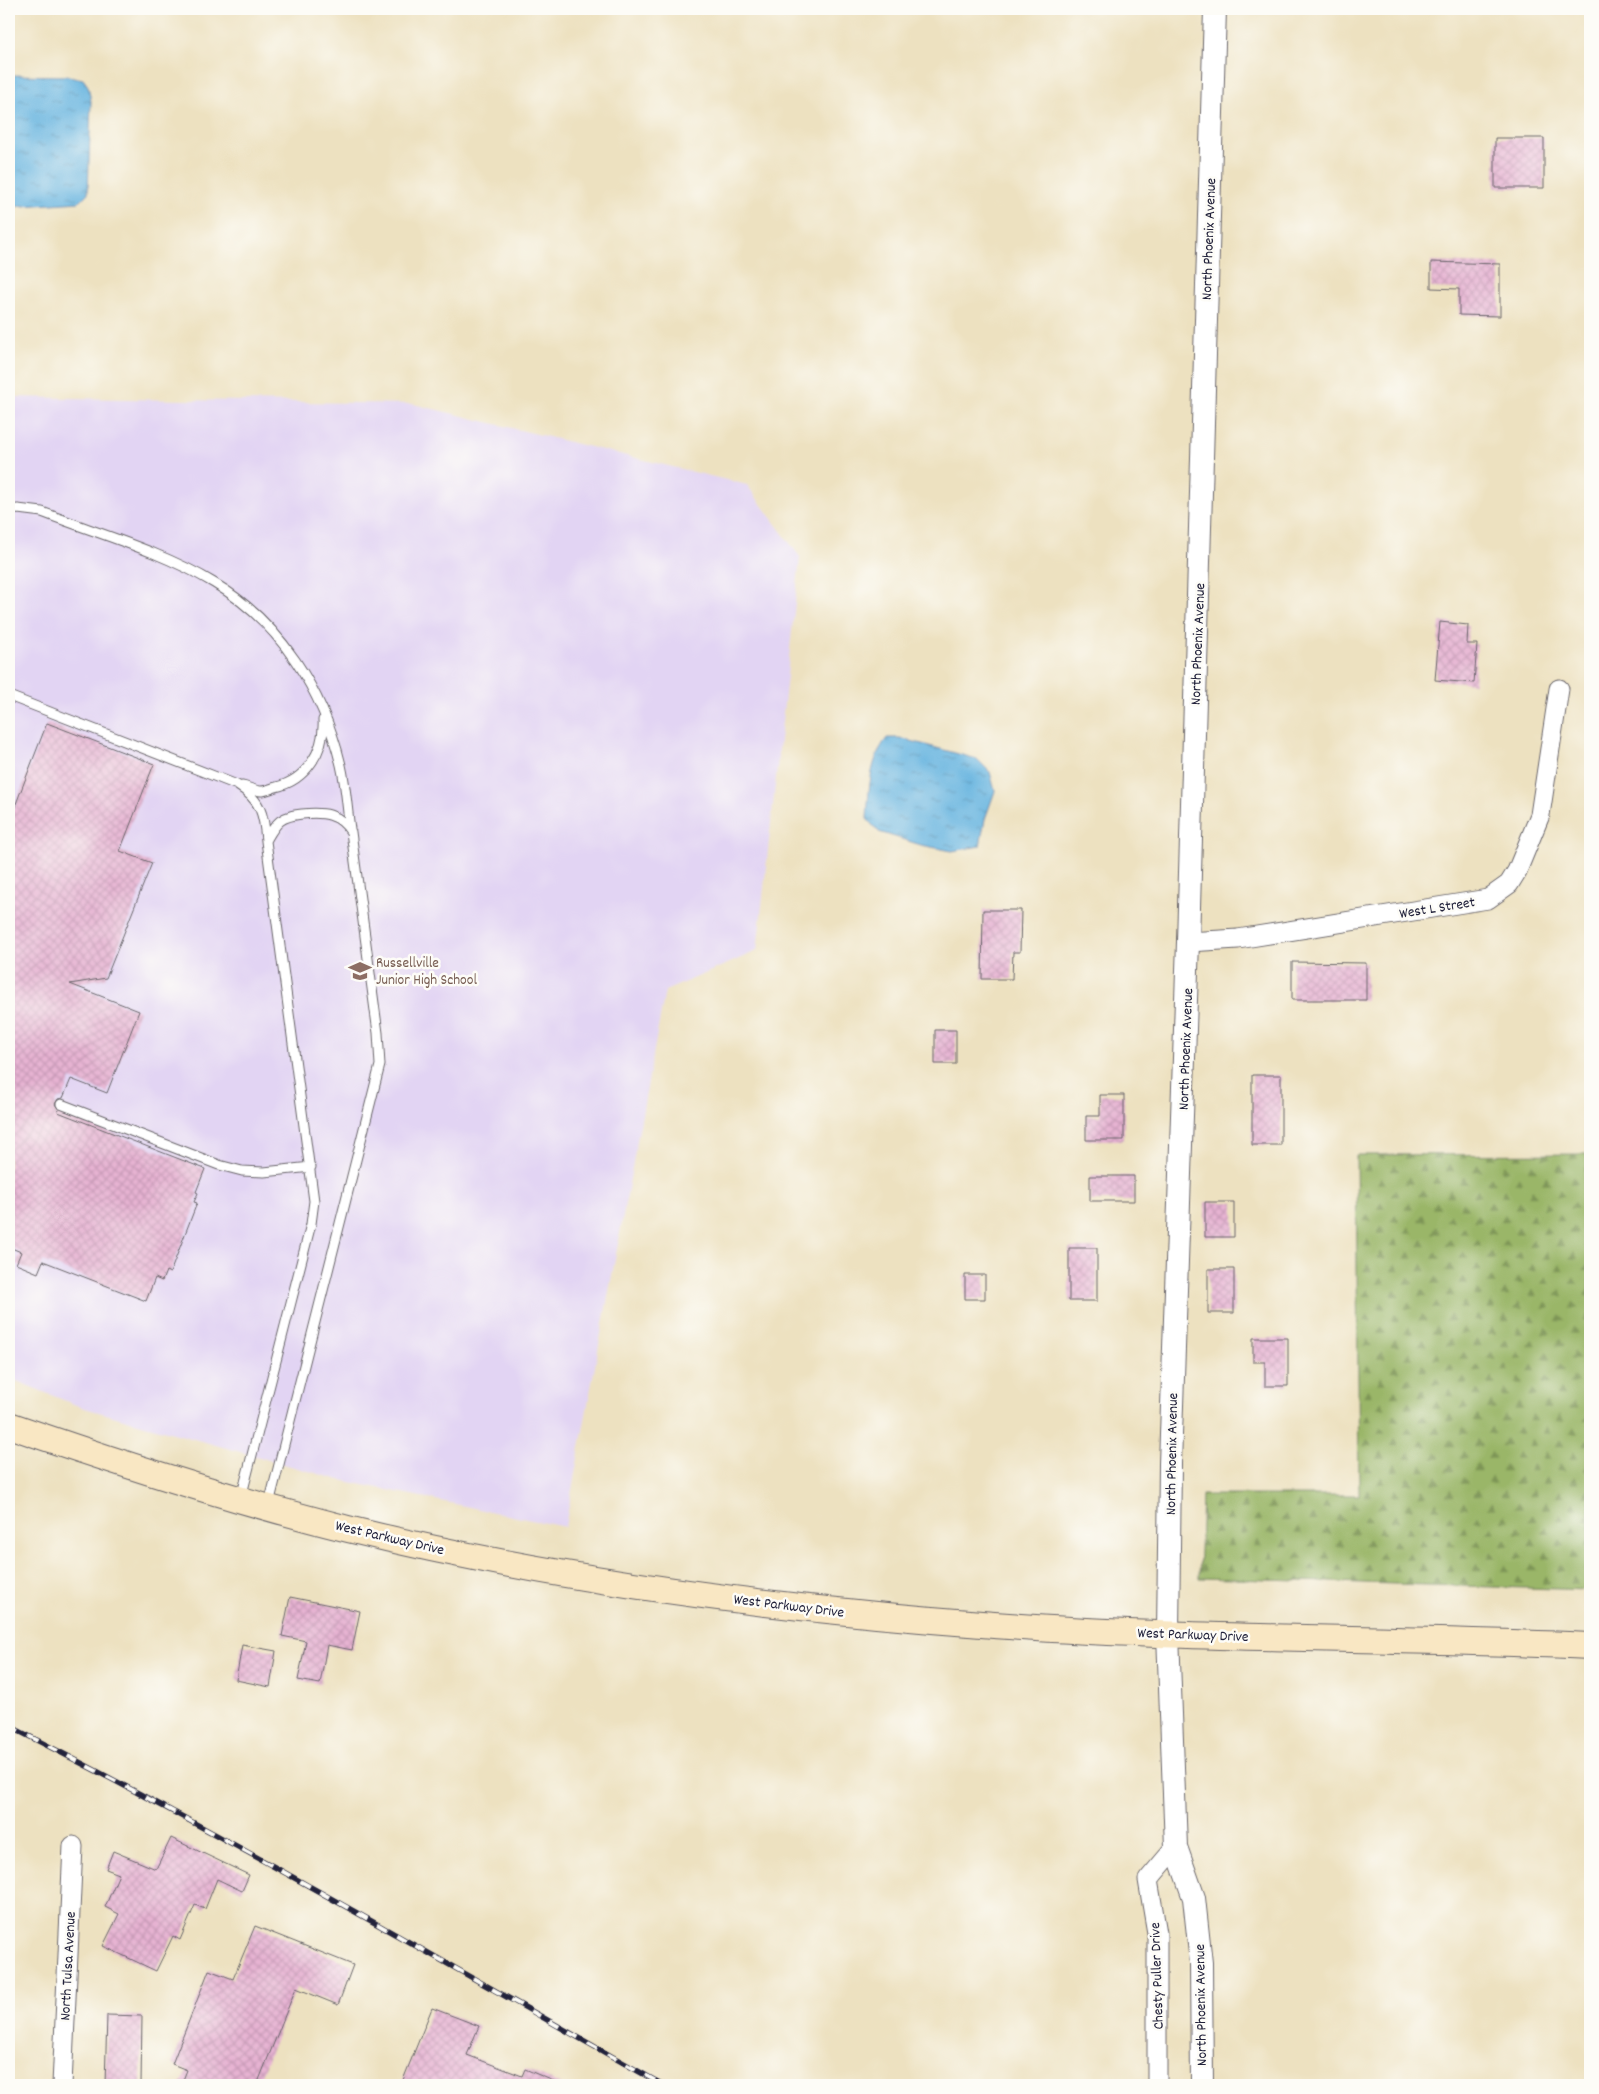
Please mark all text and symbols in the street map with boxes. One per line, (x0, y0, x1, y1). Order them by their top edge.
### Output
street label: North Phoenix Avenue (1197, 177, 1223, 301)
street label: North Phoenix Avenue (1186, 582, 1212, 706)
street label: West L Street (1398, 892, 1477, 926)
place label: Russellville Junior High School (376, 953, 477, 992)
school or university icon: Russellville Junior High School (347, 958, 373, 984)
street label: North Phoenix Avenue (1174, 987, 1200, 1111)
street label: North Phoenix Avenue (1161, 1392, 1185, 1515)
street label: West Parkway Drive (333, 1516, 447, 1562)
street label: West Parkway Drive (732, 1589, 846, 1625)
street label: West Parkway Drive (1137, 1623, 1249, 1649)
street label: North Tulsa Avenue (55, 1911, 83, 2021)
street label: Chesty Puller Drive (1145, 1922, 1171, 2030)
street label: North Phoenix Avenue (1190, 1943, 1214, 2066)

